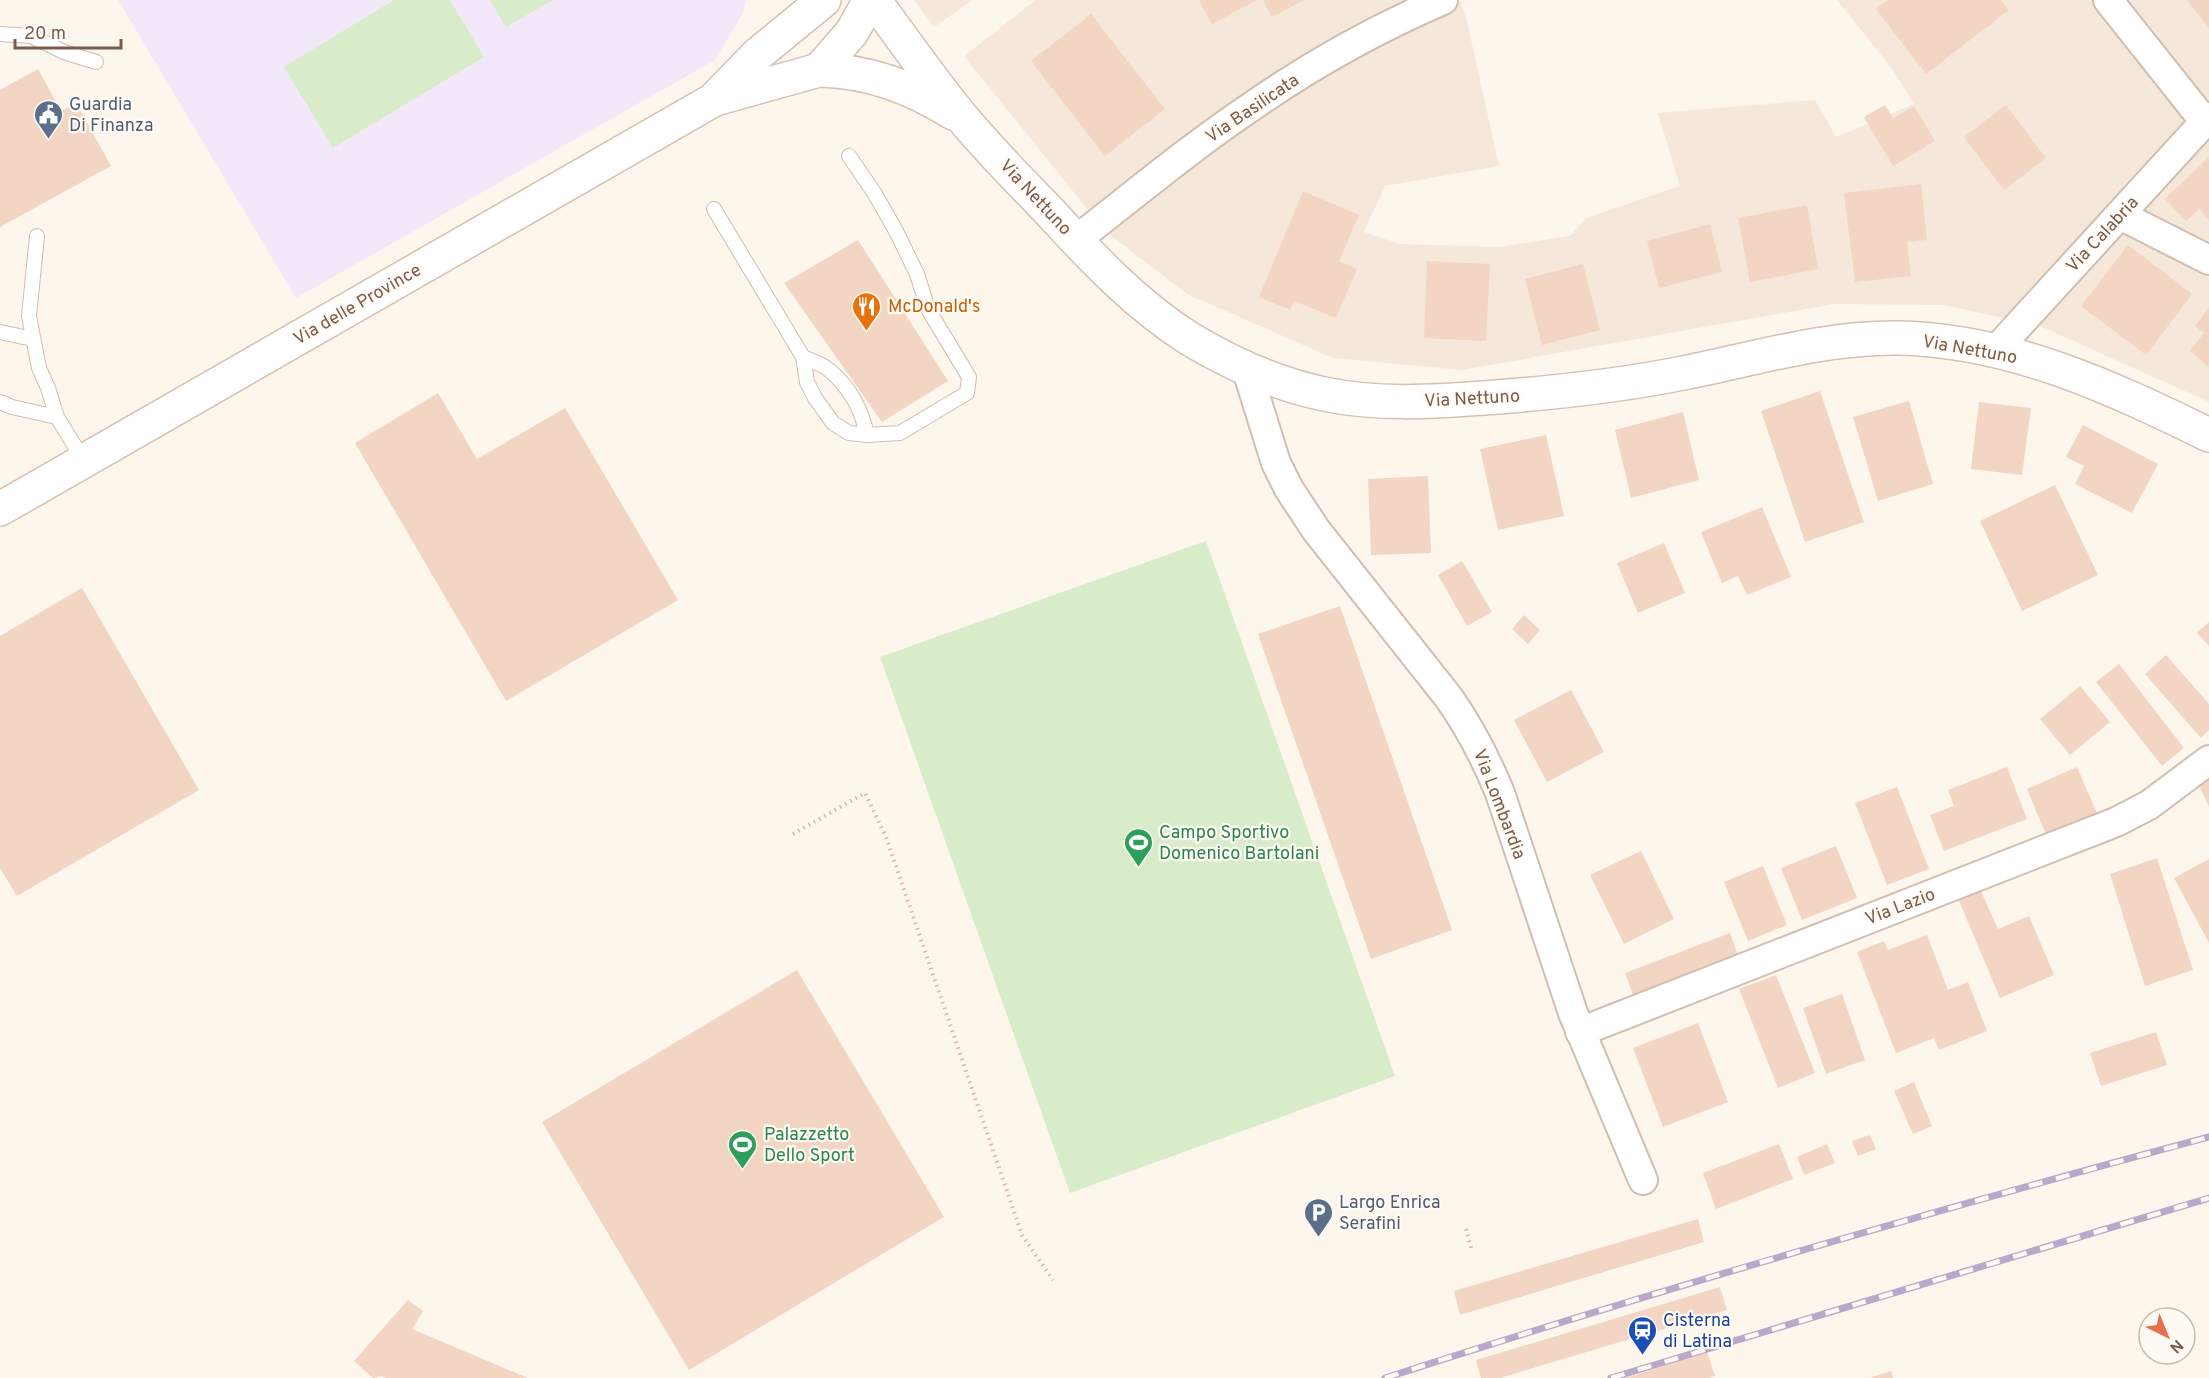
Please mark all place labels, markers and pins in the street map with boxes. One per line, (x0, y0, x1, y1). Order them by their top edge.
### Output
place label: Guardia Di Finanza (69, 94, 153, 138)
public building icon: Guardia Di Finanza (32, 98, 64, 140)
restaurant icon: McDonald's (851, 290, 883, 332)
place label: McDonald's (888, 296, 980, 319)
place label: Campo Sportivo Domenico Bartolani (1159, 822, 1319, 866)
sports icon: Campo Sportivo Domenico Bartolani (1122, 826, 1154, 868)
place label: Palazzetto Dello Sport (764, 1124, 855, 1168)
sports icon: Palazzetto Dello Sport (727, 1128, 759, 1170)
place label: Largo Enrica Serafini (1339, 1192, 1440, 1236)
parking icon: Largo Enrica Serafini (1302, 1196, 1334, 1238)
place label: Cisterna di Latina (1663, 1310, 1732, 1354)
station icon: Cisterna di Latina (1626, 1314, 1658, 1356)

